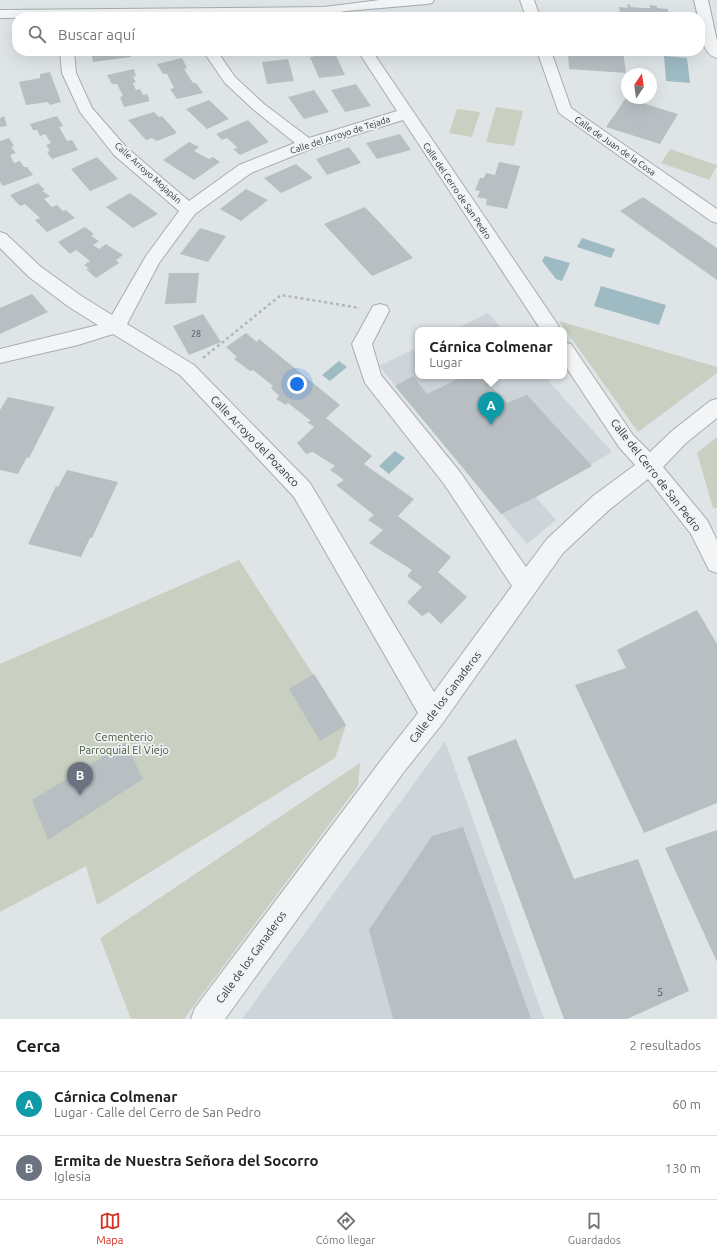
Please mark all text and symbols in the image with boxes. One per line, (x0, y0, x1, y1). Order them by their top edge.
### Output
search box (12, 12, 705, 56)
icon: search (26, 23, 48, 45)
text: Buscar aquí (58, 26, 135, 43)
north arrow (621, 68, 657, 104)
street label: Calle del Arroyo de Tejada (289, 114, 391, 156)
street label: Calle de Juan de la Cosa (573, 114, 657, 178)
street label: Calle Arroyo Mojapán (113, 140, 183, 206)
street label: Calle del Cerro de San Pedro (421, 141, 493, 241)
popup (415, 327, 567, 379)
house number: 28 (191, 329, 201, 339)
text: Cárnica Colmenar (429, 338, 553, 355)
text: Lugar (429, 355, 462, 369)
your location (287, 374, 307, 394)
pin: A (478, 392, 504, 425)
street label: Calle Arroyo del Pozanco (208, 393, 302, 489)
street label: Calle del Cerro de San Pedro (608, 416, 704, 534)
street label: Calle de los Ganaderos (407, 649, 483, 745)
park label: Cementerio Parroquial El Viejo (79, 731, 169, 756)
pin: B (67, 762, 93, 795)
street label: Calle de los Ganaderos (213, 908, 289, 1005)
house number: 5 (657, 986, 663, 998)
text: Cerca (16, 1036, 61, 1055)
text: 2 resultados (630, 1038, 701, 1052)
text: Cárnica Colmenar (54, 1088, 177, 1105)
text: A (24, 1097, 34, 1111)
text: 60 m (672, 1097, 701, 1111)
text: Lugar · Calle del Cerro de San Pedro (54, 1105, 261, 1119)
text: Ermita de Nuestra Señora del Socorro (54, 1152, 319, 1169)
text: B (25, 1161, 33, 1175)
text: 130 m (665, 1161, 701, 1175)
text: Iglesia (54, 1169, 91, 1183)
tab: Mapa (96, 1210, 123, 1246)
tab: Cómo llegar (316, 1210, 375, 1246)
tab: Guardados (568, 1210, 621, 1246)

